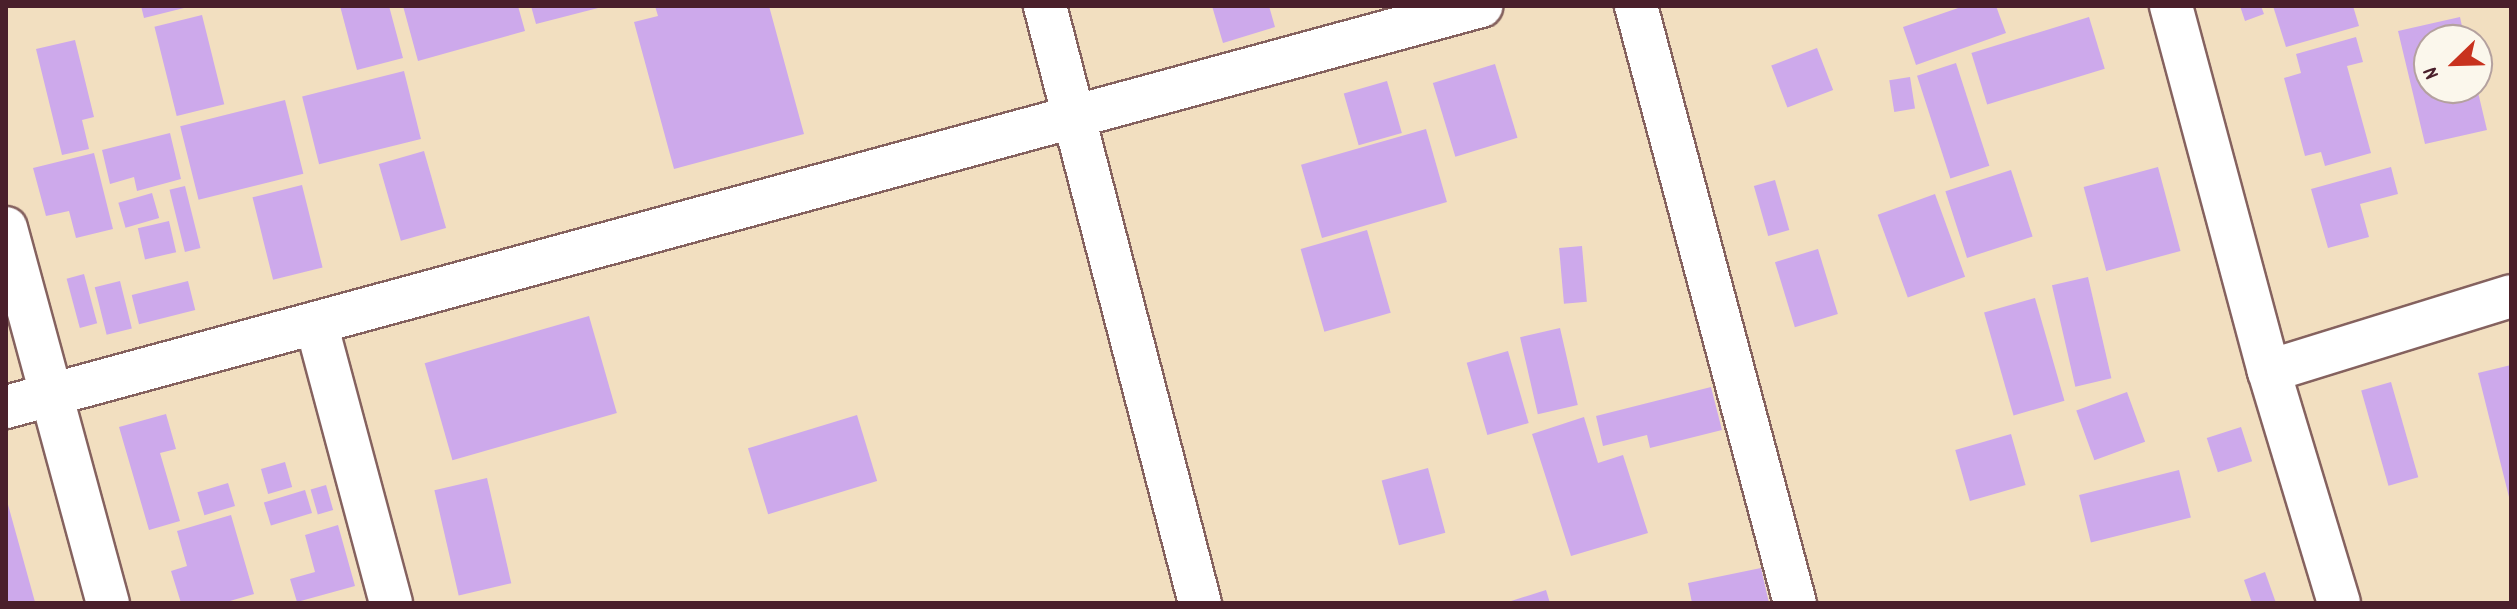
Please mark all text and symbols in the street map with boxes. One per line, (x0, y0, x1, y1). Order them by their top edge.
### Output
north arrow (2413, 24, 2493, 104)
text: N (2416, 62, 2449, 84)

